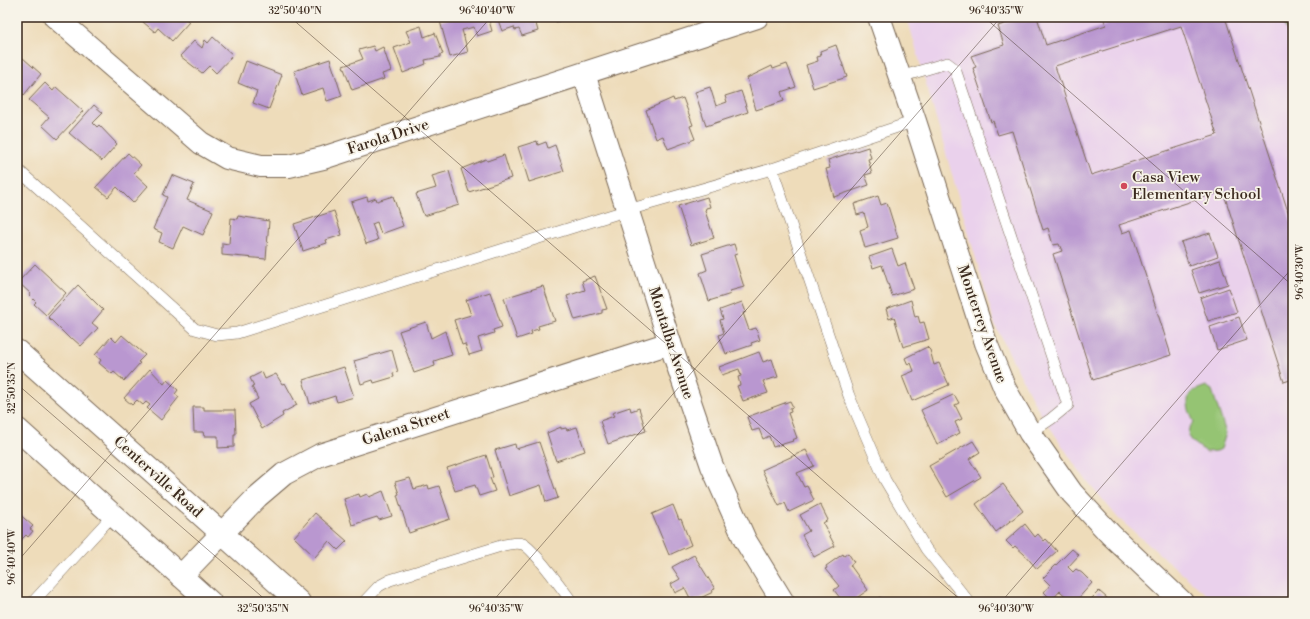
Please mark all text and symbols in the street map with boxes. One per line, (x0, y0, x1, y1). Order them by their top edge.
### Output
text: 32°50'40"N (268, 5, 322, 17)
text: 96°40'40"W (459, 5, 516, 17)
text: 96°40'35"W (969, 5, 1024, 17)
street label: Farola Drive (345, 115, 431, 159)
place label: Casa View Elementary School (1132, 168, 1261, 204)
marker: Casa View Elementary School (1119, 181, 1129, 191)
text: 96°40'30"W (1294, 243, 1306, 300)
street label: Monterrey Avenue (953, 262, 1011, 386)
street label: Montalba Avenue (644, 284, 698, 402)
text: 32°50'35"N (6, 362, 18, 414)
street label: Galena Street (360, 404, 453, 450)
street label: Centerville Road (109, 432, 207, 522)
text: 96°40'40"W (6, 528, 18, 585)
text: 32°50'35"N (237, 603, 289, 615)
text: 96°40'35"W (469, 603, 524, 615)
text: 96°40'30"W (978, 603, 1035, 615)

